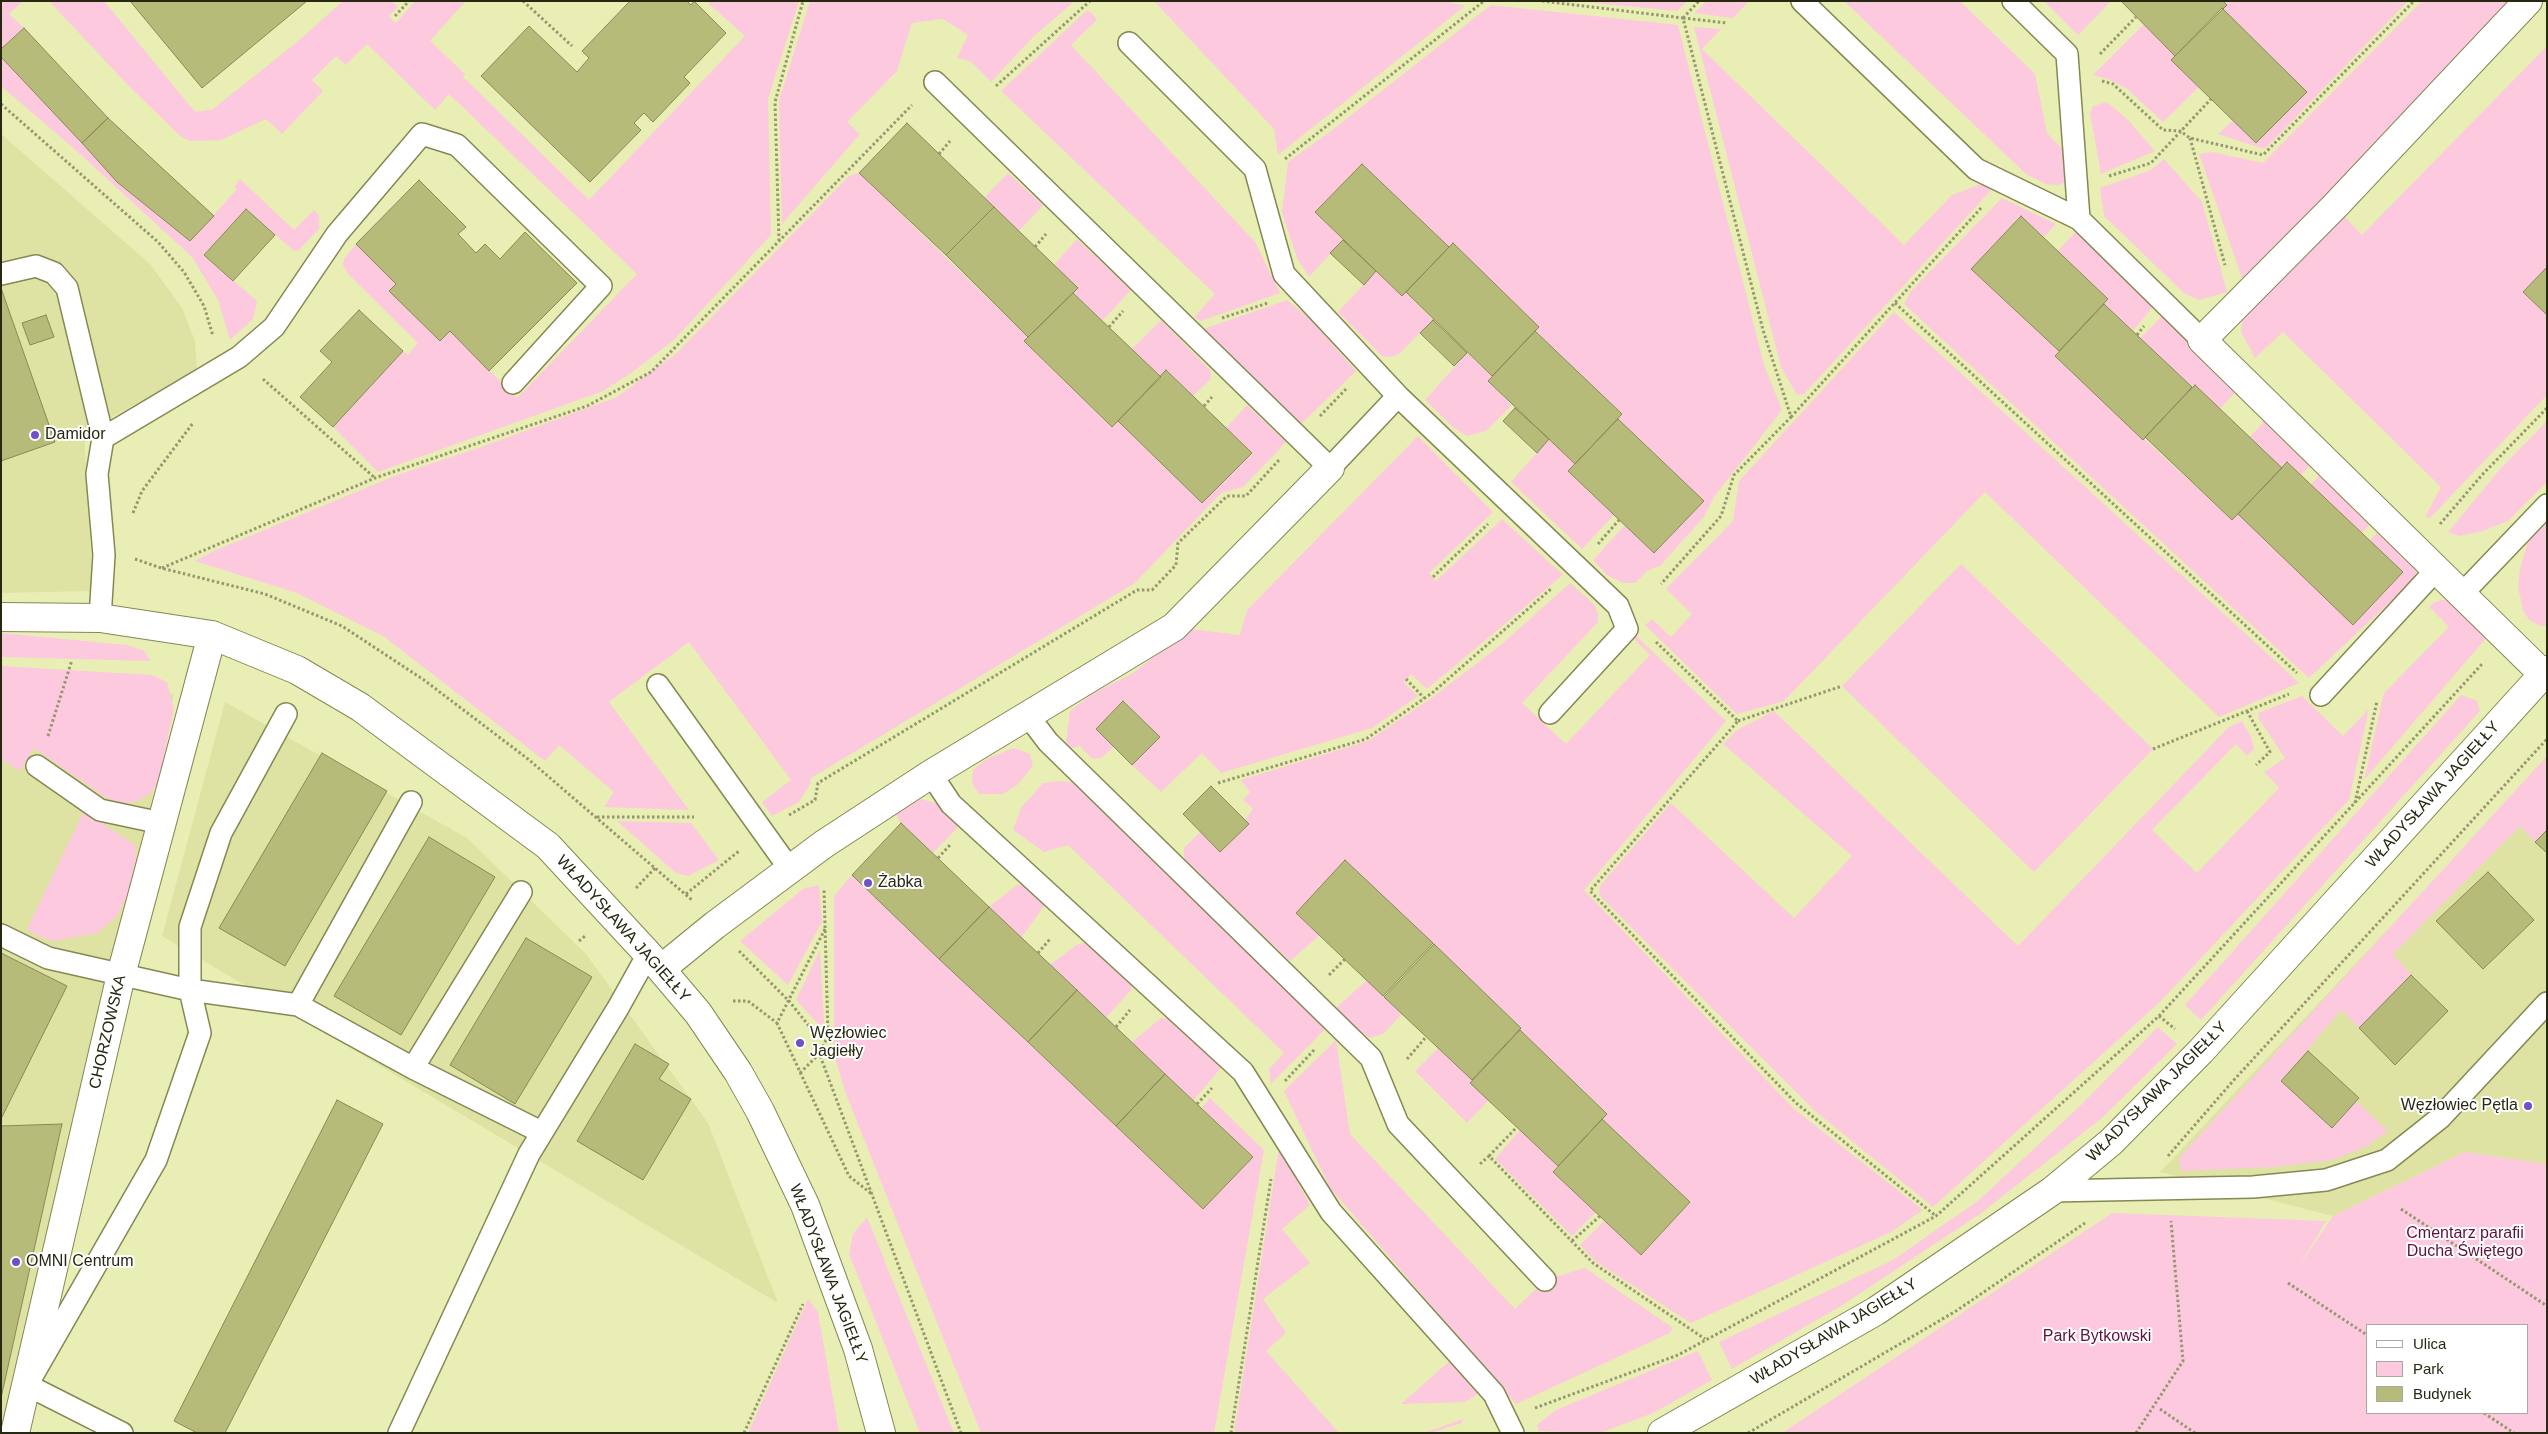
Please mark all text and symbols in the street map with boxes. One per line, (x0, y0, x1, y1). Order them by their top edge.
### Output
place label: Damidor (45, 425, 105, 445)
marker: Damidor (29, 429, 41, 441)
street label: WŁADYSŁAWA JAGIEŁŁY (2362, 718, 2504, 872)
street label: WŁADYSŁAWA JAGIEŁŁY (552, 852, 694, 1006)
place label: Żabka (878, 873, 922, 893)
marker: Żabka (862, 877, 874, 889)
street label: CHORZOWSKA (86, 973, 130, 1091)
street label: WŁADYSŁAWA JAGIEŁŁY (2083, 1018, 2231, 1166)
place label: Węzłowiec Jagiełły (810, 1024, 886, 1062)
marker: Węzłowiec Jagiełły (794, 1037, 806, 1049)
place label: Węzłowiec Pętla (2401, 1096, 2518, 1116)
marker: Węzłowiec Pętla (2522, 1100, 2534, 1112)
street label: WŁADYSŁAWA JAGIEŁŁY (785, 1181, 871, 1367)
park label: Cmentarz parafii Ducha Świętego (2406, 1224, 2524, 1262)
place label: OMNI Centrum (26, 1252, 134, 1272)
marker: OMNI Centrum (10, 1256, 22, 1268)
street label: WŁADYSŁAWA JAGIEŁŁY (1747, 1275, 1921, 1389)
legend (2366, 1324, 2528, 1414)
park label: Park Bytkowski (2043, 1327, 2151, 1347)
text: Ulica (2413, 1335, 2446, 1352)
text: Park (2413, 1360, 2444, 1377)
text: Budynek (2413, 1385, 2471, 1402)

